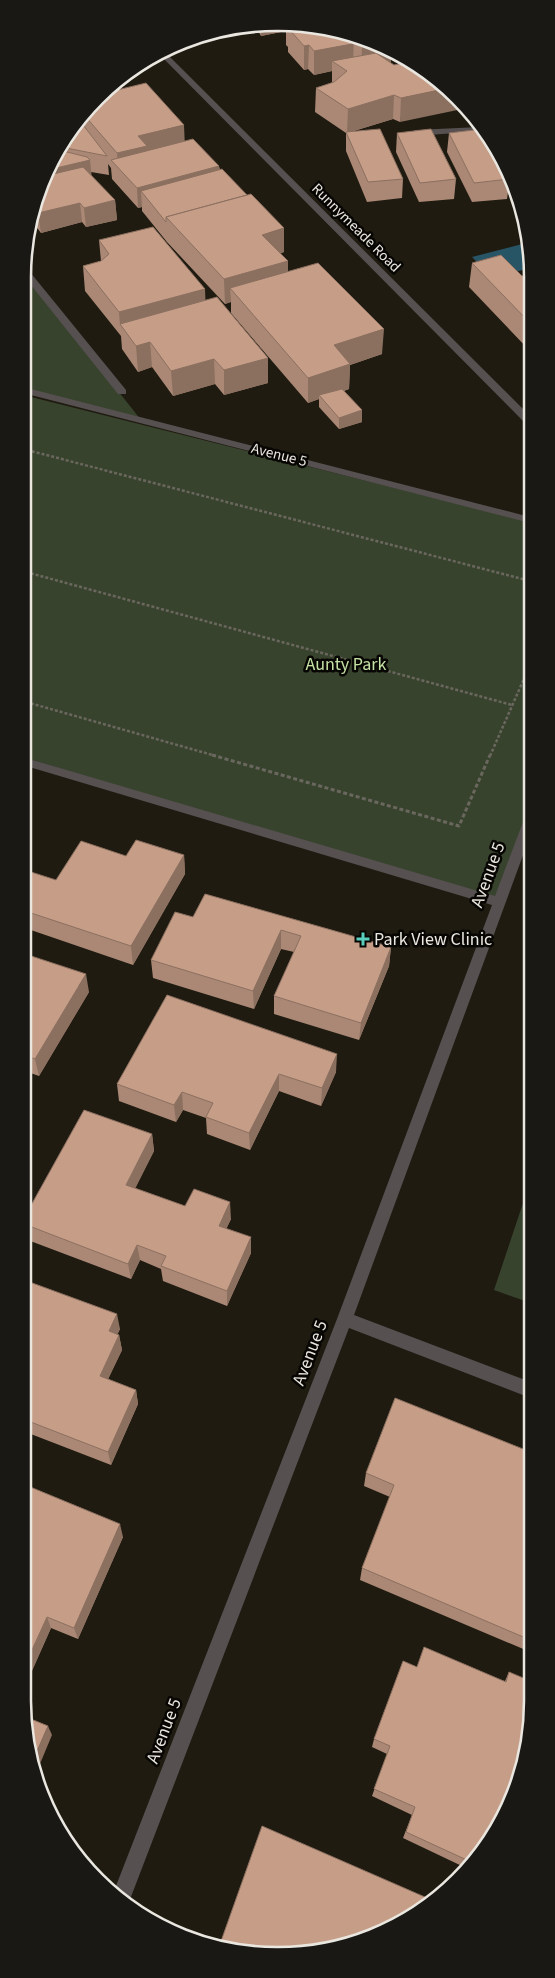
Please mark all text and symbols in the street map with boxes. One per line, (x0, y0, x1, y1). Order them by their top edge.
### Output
street label: Runnymeade Road (307, 179, 405, 277)
street label: Avenue 5 (249, 438, 309, 472)
park label: Aunty Park (305, 652, 387, 677)
street label: Avenue 5 (465, 839, 511, 911)
place label: Park View Clinic (374, 927, 492, 952)
marker: Park View Clinic (356, 932, 370, 946)
street label: Avenue 5 (286, 1317, 334, 1389)
street label: Avenue 5 (140, 1695, 188, 1767)

